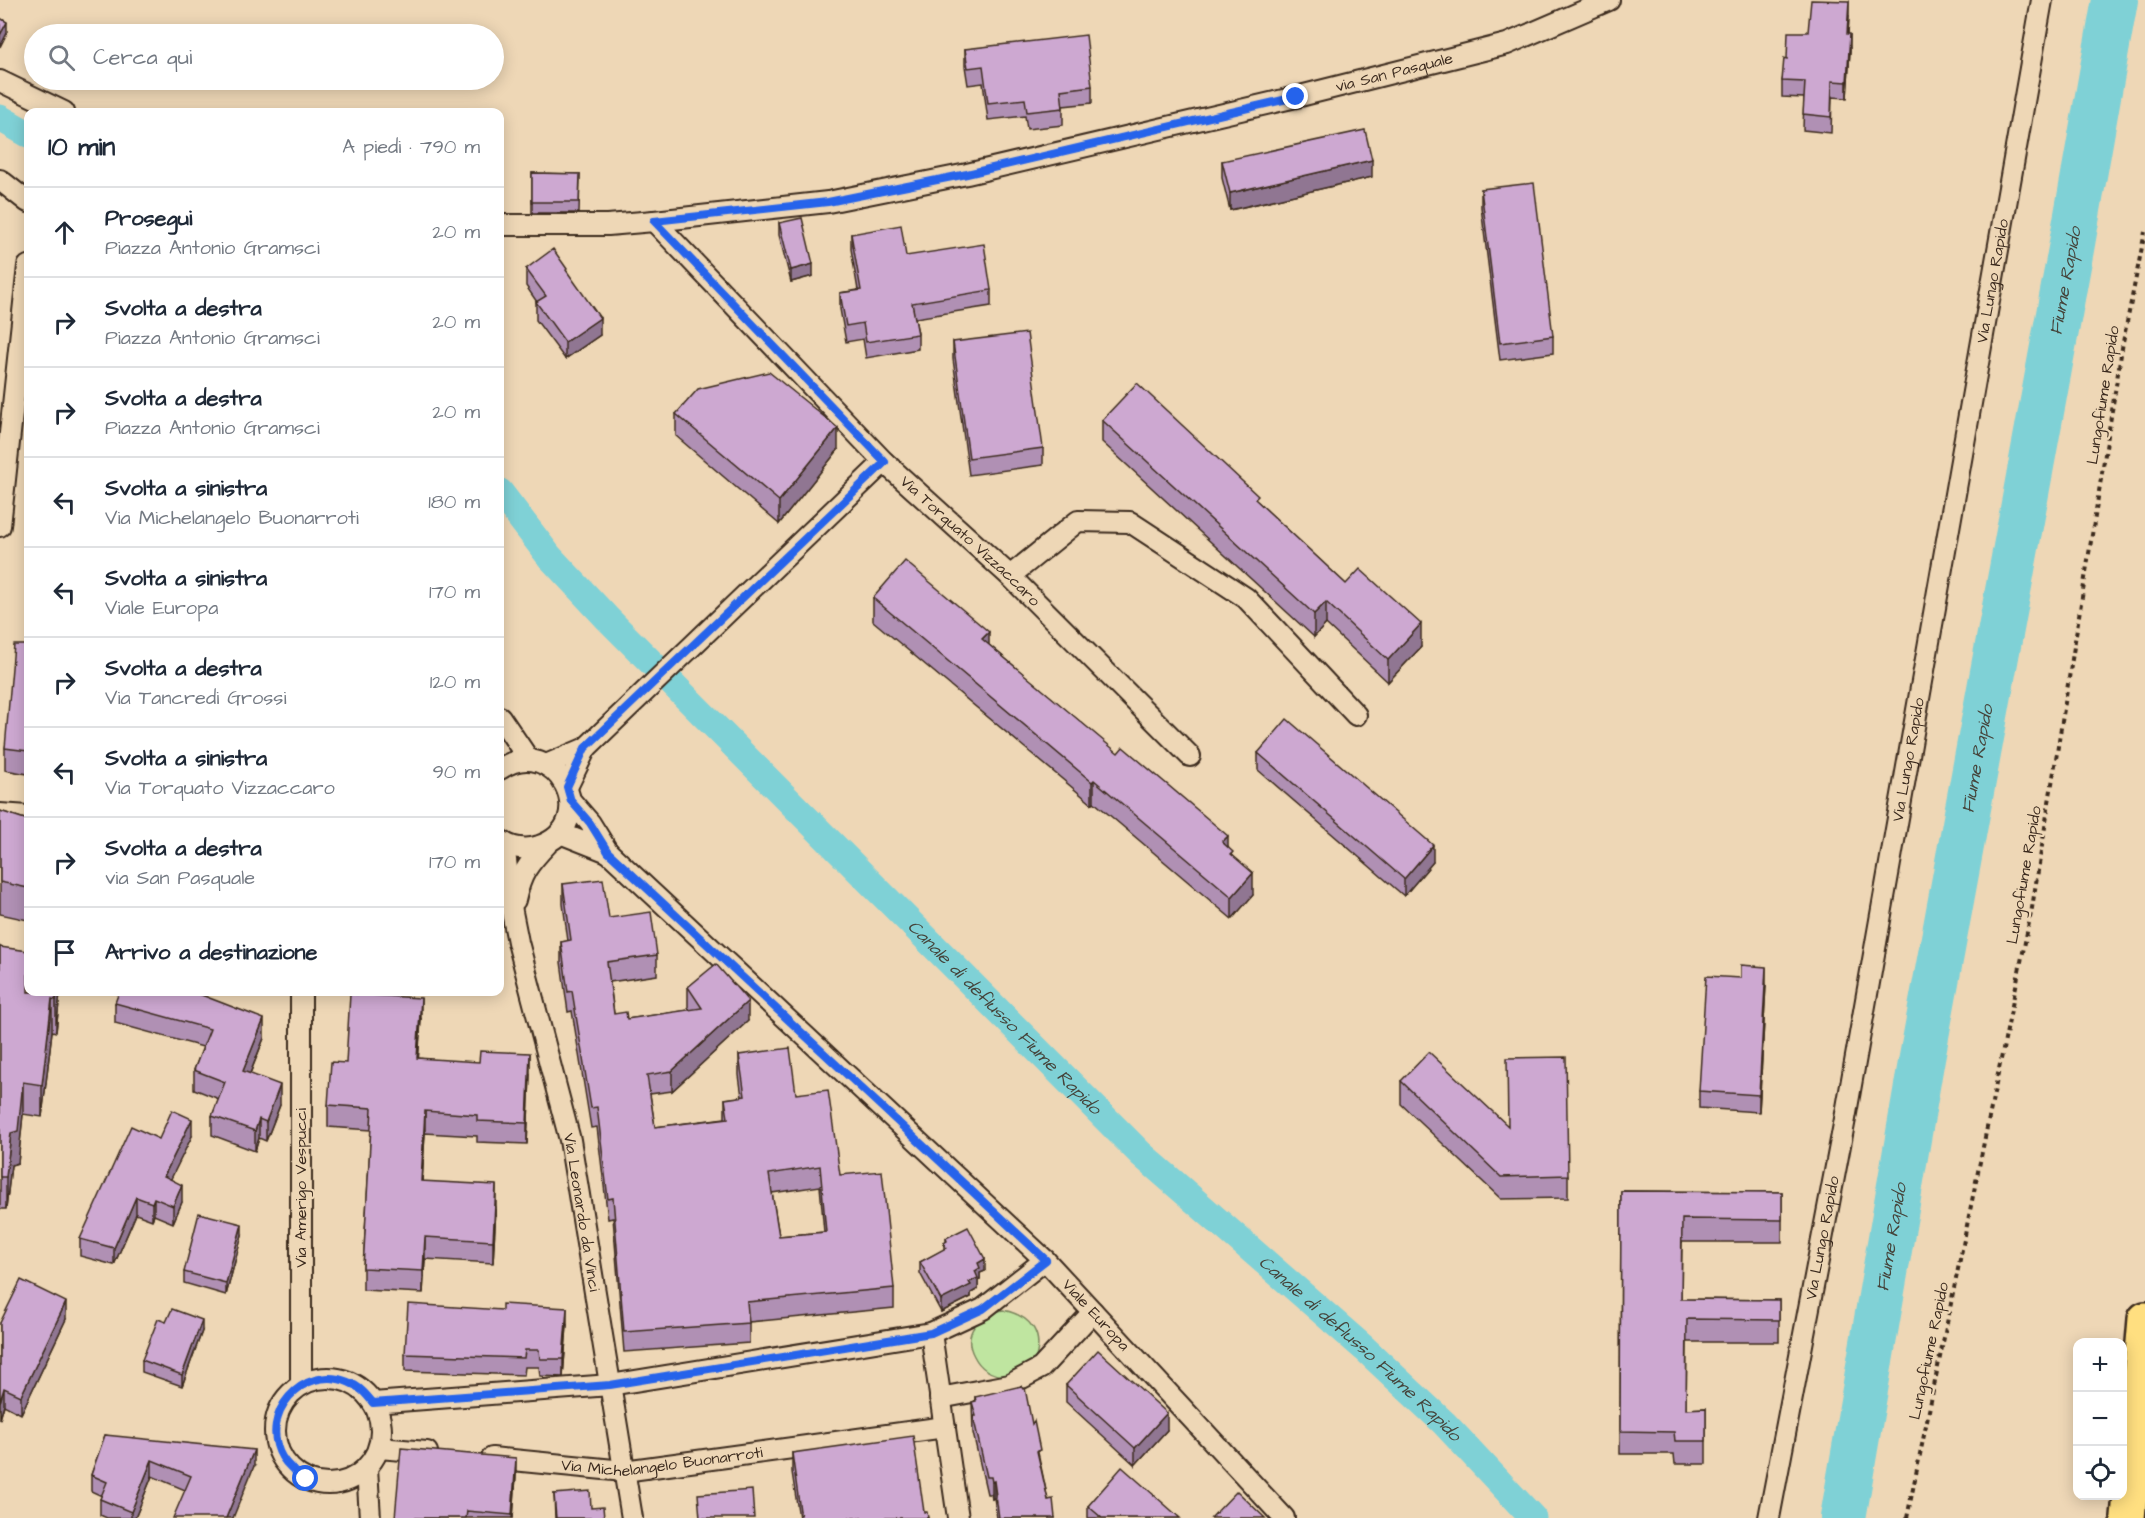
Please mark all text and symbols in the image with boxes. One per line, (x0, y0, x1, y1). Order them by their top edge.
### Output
search box (24, 24, 504, 90)
icon: search (45, 41, 78, 74)
text: Cerca qui (93, 42, 192, 73)
street label: via San Pasquale (1333, 47, 1455, 98)
route end (1282, 83, 1308, 109)
text: 10 min (48, 129, 115, 165)
text: A piedi · 790 m (342, 133, 480, 161)
text: Prosegui (105, 203, 192, 234)
icon: ahead (48, 216, 81, 249)
street label: Via Lungo Rapido (1971, 217, 2014, 345)
text: 20 m (432, 218, 480, 246)
water label: Fiume Rapido (2043, 223, 2088, 337)
text: Piazza Antonio Gramsci (105, 234, 320, 262)
text: Svolta a destra (105, 293, 262, 324)
icon: right (48, 306, 81, 339)
text: 20 m (432, 308, 480, 336)
text: Piazza Antonio Gramsci (105, 324, 320, 352)
street label: Lungofiume Rapido (2081, 324, 2126, 466)
text: Svolta a destra (105, 383, 262, 414)
icon: right (48, 396, 81, 429)
text: 20 m (432, 398, 480, 426)
text: Piazza Antonio Gramsci (105, 414, 320, 442)
street label: Via Torquato Vizzaccaro (895, 471, 1045, 611)
text: Svolta a sinistra (105, 473, 267, 504)
icon: left (48, 486, 81, 519)
text: 180 m (428, 488, 480, 516)
text: Via Michelangelo Buonarroti (105, 504, 359, 532)
text: Svolta a sinistra (105, 563, 267, 594)
icon: left (48, 576, 81, 609)
text: 170 m (429, 578, 480, 606)
text: Viale Europa (105, 594, 218, 622)
text: Svolta a destra (105, 653, 262, 684)
icon: right (48, 666, 81, 699)
text: 120 m (430, 668, 480, 696)
text: Via Tancredi Grossi (105, 684, 286, 712)
street label: Via Lungo Rapido (1887, 696, 1930, 824)
water label: Fiume Rapido (1955, 701, 2000, 815)
text: Svolta a sinistra (105, 743, 267, 774)
icon: left (48, 756, 81, 789)
text: 90 m (432, 758, 480, 786)
text: Via Torquato Vizzaccaro (105, 774, 335, 802)
street label: Lungofiume Rapido (2001, 804, 2048, 946)
text: Svolta a destra (105, 833, 262, 864)
icon: right (48, 846, 81, 879)
text: 170 m (429, 848, 480, 876)
text: via San Pasquale (105, 864, 255, 892)
water label: Canale di deflusso Fiume Rapido (902, 914, 1109, 1121)
icon: arrive (48, 936, 81, 969)
text: Arrivo a destinazione (105, 937, 317, 968)
street label: Via Amerigo Vespucci (290, 1108, 313, 1268)
street label: Via Leonardo da Vinci (558, 1131, 606, 1294)
street label: Via Lungo Rapido (1800, 1174, 1845, 1302)
water label: Fiume Rapido (1870, 1179, 1913, 1293)
water label: Canale di deflusso Fiume Rapido (1254, 1250, 1468, 1448)
street label: Viale Europa (1057, 1274, 1135, 1356)
street label: Lungofiume Rapido (1904, 1280, 1955, 1422)
map controls (2073, 1338, 2127, 1500)
button: + (2073, 1338, 2127, 1392)
button: − (2073, 1392, 2127, 1446)
street label: Via Michelangelo Buonarroti (560, 1441, 765, 1482)
button: locate (2073, 1446, 2127, 1500)
route start (292, 1465, 318, 1491)

